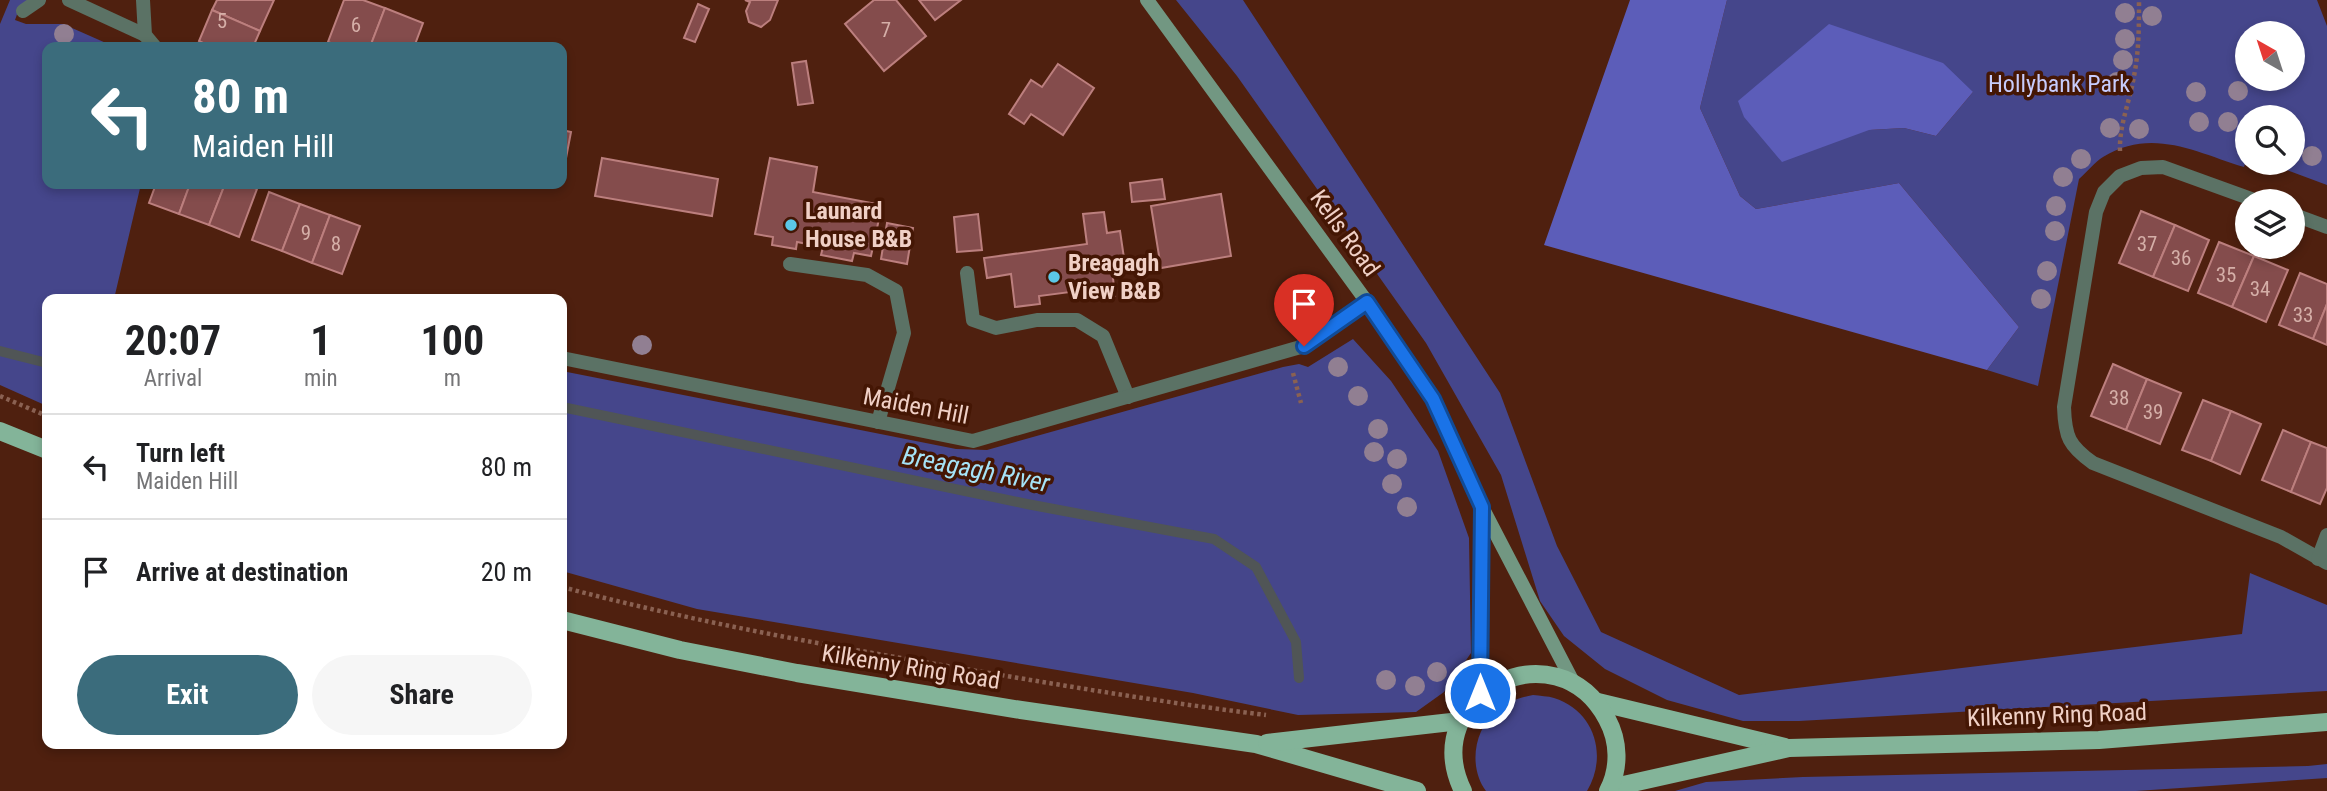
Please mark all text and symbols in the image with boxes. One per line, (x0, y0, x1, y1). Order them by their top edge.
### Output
house number: 5 (217, 9, 227, 33)
house number: 6 (351, 13, 361, 37)
house number: 7 (881, 18, 891, 42)
north arrow (2235, 21, 2305, 91)
map controls (2235, 21, 2305, 259)
text: 80 m (192, 68, 289, 125)
icon: left (77, 70, 168, 161)
park label: Hollybank Park (1988, 70, 2130, 98)
button: search (2235, 105, 2305, 175)
text: Maiden Hill (192, 127, 334, 165)
street label: Kells Road (1304, 184, 1386, 282)
button: layers (2235, 189, 2305, 259)
place label: Launard House B&B (805, 197, 912, 253)
marker: Launard House B&B (783, 217, 799, 233)
house number: 9 (301, 221, 311, 245)
house number: 8 (331, 232, 341, 256)
house number: 37 (2137, 232, 2157, 256)
house number: 36 (2171, 246, 2191, 270)
place label: Breagagh View B&B (1068, 249, 1161, 305)
house number: 35 (2216, 263, 2236, 287)
marker: Breagagh View B&B (1046, 269, 1062, 285)
pin (1274, 274, 1334, 346)
house number: 34 (2250, 277, 2270, 301)
icon: arrive (1285, 285, 1323, 323)
house number: 33 (2293, 303, 2313, 327)
text: 20:07 (125, 316, 221, 365)
text: 1 (310, 316, 331, 365)
text: 100 (420, 316, 484, 365)
text: Arrival (144, 365, 202, 392)
text: min (304, 365, 338, 392)
text: m (444, 365, 461, 392)
street label: Maiden Hill (861, 382, 971, 430)
house number: 38 (2109, 386, 2129, 410)
house number: 39 (2143, 400, 2163, 424)
text: Turn left (136, 438, 225, 468)
water label: Breagagh River (900, 440, 1054, 498)
icon: left (77, 448, 115, 486)
text: 80 m (481, 452, 532, 482)
text: Maiden Hill (136, 468, 238, 495)
icon: arrive (77, 553, 115, 591)
text: Arrive at destination (136, 557, 348, 587)
text: 20 m (481, 557, 532, 587)
street label: Kilkenny Ring Road (820, 639, 1002, 695)
button: Exit (77, 655, 298, 735)
button: Share (312, 655, 532, 735)
position arrow (1443, 656, 1517, 730)
street label: Kilkenny Ring Road (1967, 698, 2147, 732)

